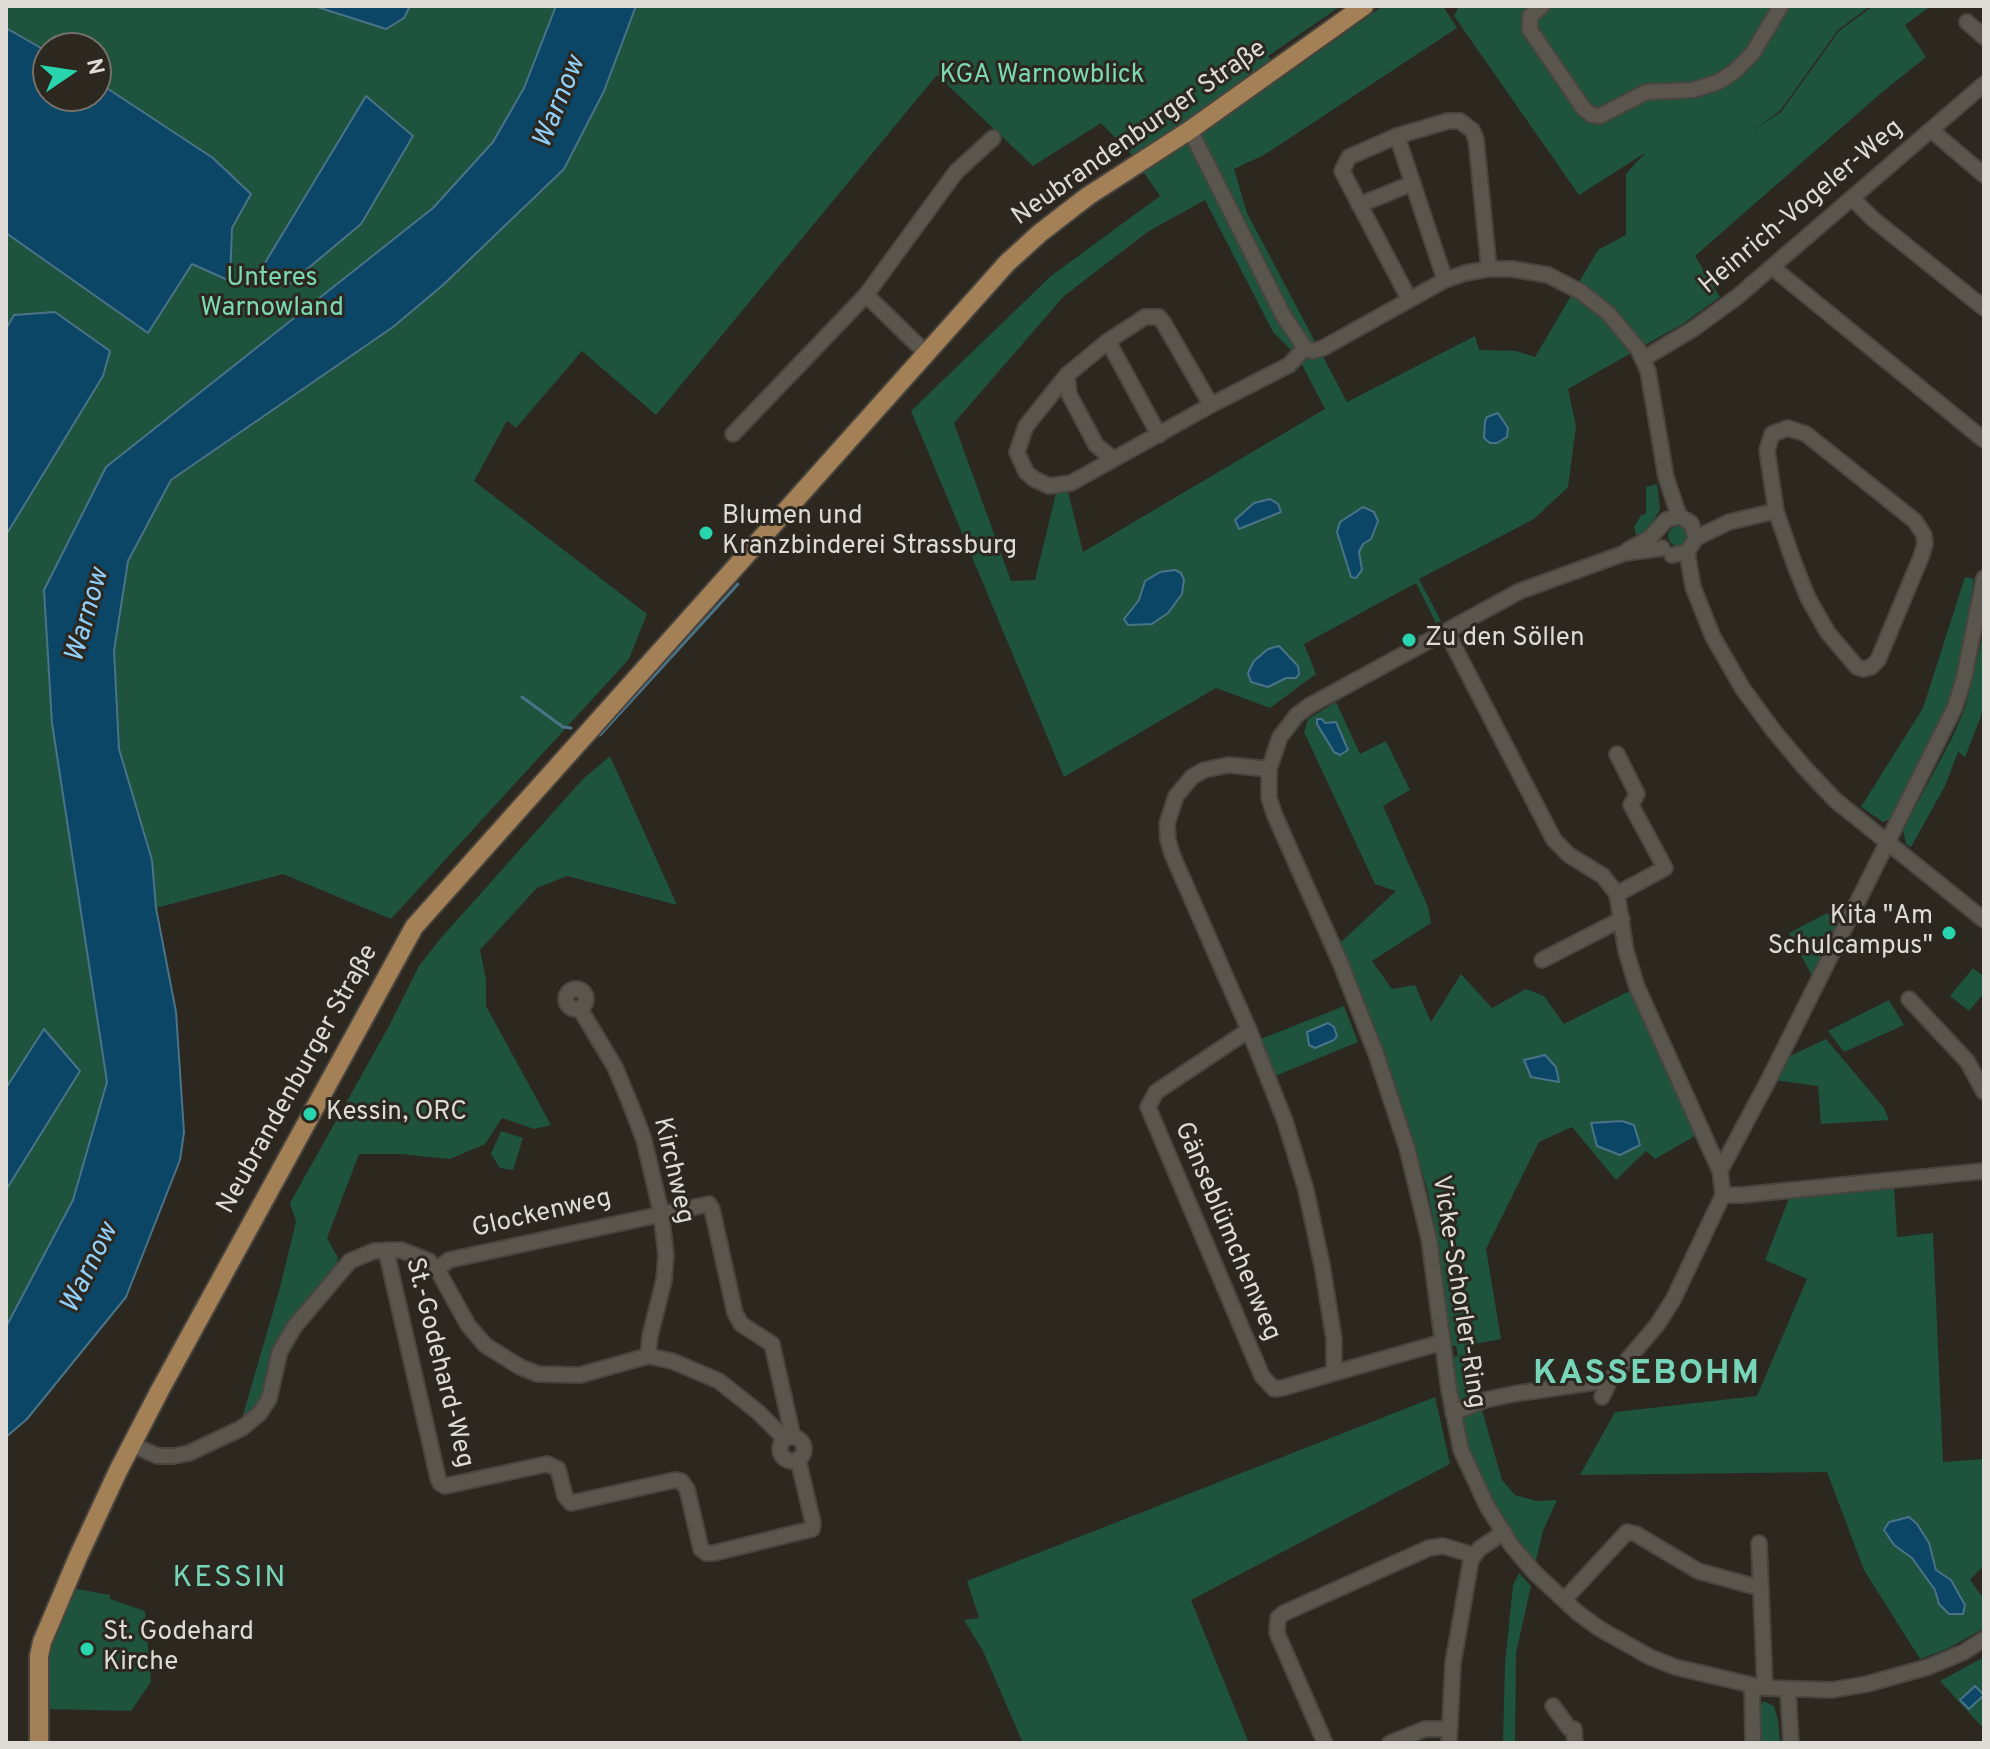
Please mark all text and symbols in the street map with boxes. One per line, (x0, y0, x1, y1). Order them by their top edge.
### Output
north arrow (32, 32, 112, 112)
street label: Neubrandenburger Straße (1007, 34, 1273, 234)
water label: Warnow (527, 52, 595, 154)
text: N (79, 56, 109, 78)
park label: KGA Warnowblick (939, 61, 1145, 93)
street label: Heinrich-Vogeler-Weg (1694, 114, 1910, 302)
park label: Unteres Warnowland (200, 264, 344, 326)
place label: Blumen und Kranzbinderei Strassburg (722, 502, 1017, 564)
marker: Blumen und Kranzbinderei Strassburg (697, 524, 715, 542)
water label: Warnow (60, 565, 118, 667)
place label: Zu den Söllen (1425, 624, 1585, 656)
marker: Zu den Söllen (1400, 631, 1418, 649)
place label: Kita "Am Schulcampus" (1768, 902, 1933, 964)
marker: Kita "Am Schulcampus" (1940, 924, 1958, 942)
street label: Neubrandenburger Straße (212, 940, 386, 1220)
place label: Kessin, ORC (326, 1098, 467, 1130)
marker: Kessin, ORC (301, 1105, 319, 1123)
street label: Kirchweg (645, 1115, 699, 1227)
street label: Gänseblümchenweg (1166, 1118, 1286, 1346)
street label: Vicke-Schorler-Ring (1423, 1173, 1491, 1411)
street label: Glockenweg (469, 1184, 615, 1246)
water label: Warnow (55, 1218, 127, 1320)
street label: St.-Godehard-Weg (397, 1255, 479, 1471)
district label: KASSEBOHM (1533, 1356, 1761, 1396)
district label: KESSIN (173, 1562, 287, 1598)
place label: St. Godehard Kirche (103, 1618, 254, 1680)
marker: St. Godehard Kirche (78, 1640, 96, 1658)

